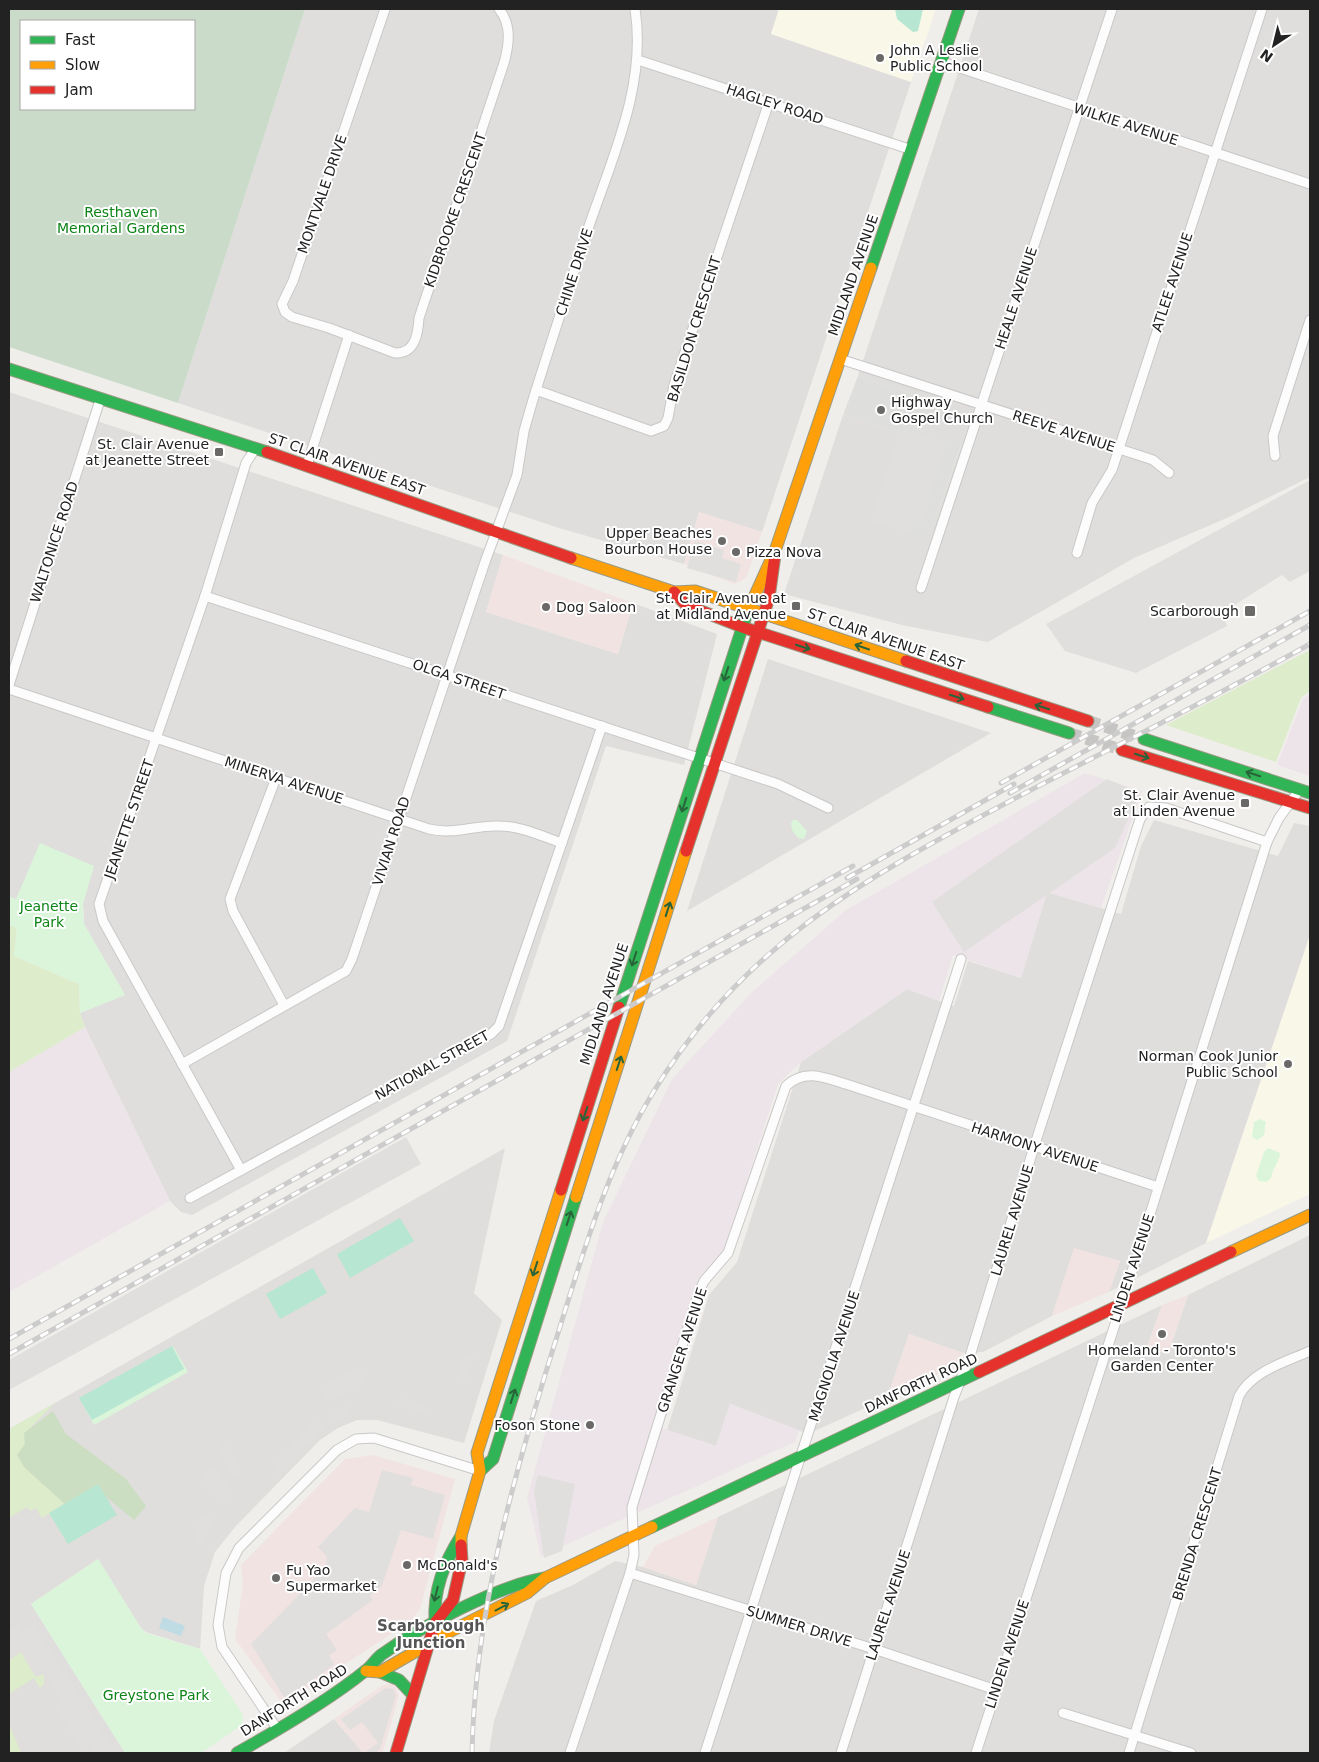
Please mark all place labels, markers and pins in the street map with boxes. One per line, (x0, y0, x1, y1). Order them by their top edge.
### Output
place label: John A Leslie Public School (889, 42, 982, 74)
marker: John A Leslie Public School (874, 52, 886, 64)
place label: Highway Gospel Church (891, 394, 993, 426)
marker: Highway Gospel Church (875, 404, 887, 416)
place label: St. Clair Avenue at Jeanette Street (85, 436, 209, 468)
marker: St. Clair Avenue at Jeanette Street (213, 446, 225, 458)
place label: Upper Beaches Bourbon House (605, 525, 712, 557)
marker: Upper Beaches Bourbon House (716, 535, 728, 547)
place label: Pizza Nova (746, 544, 822, 560)
marker: Pizza Nova (730, 546, 742, 558)
place label: St. Clair Avenue at at Midland Avenue (656, 590, 787, 622)
place label: Dog Saloon (556, 599, 636, 615)
marker: St. Clair Avenue at at Midland Avenue (790, 600, 802, 612)
marker: Dog Saloon (540, 601, 552, 613)
place label: Scarborough (1150, 603, 1239, 619)
marker: Scarborough (1243, 604, 1257, 618)
place label: St. Clair Avenue at Linden Avenue (1113, 787, 1235, 819)
marker: St. Clair Avenue at Linden Avenue (1239, 797, 1251, 809)
place label: Norman Cook Junior Public School (1138, 1048, 1278, 1080)
marker: Norman Cook Junior Public School (1282, 1058, 1294, 1070)
marker: Homeland - Toronto's Garden Center (1156, 1328, 1168, 1340)
place label: Homeland - Toronto's Garden Center (1088, 1342, 1236, 1374)
place label: Foson Stone (494, 1417, 580, 1433)
marker: Foson Stone (584, 1419, 596, 1431)
place label: McDonald's (417, 1557, 498, 1573)
marker: McDonald's (401, 1559, 413, 1571)
place label: Fu Yao Supermarket (286, 1562, 377, 1594)
marker: Fu Yao Supermarket (270, 1572, 282, 1584)

